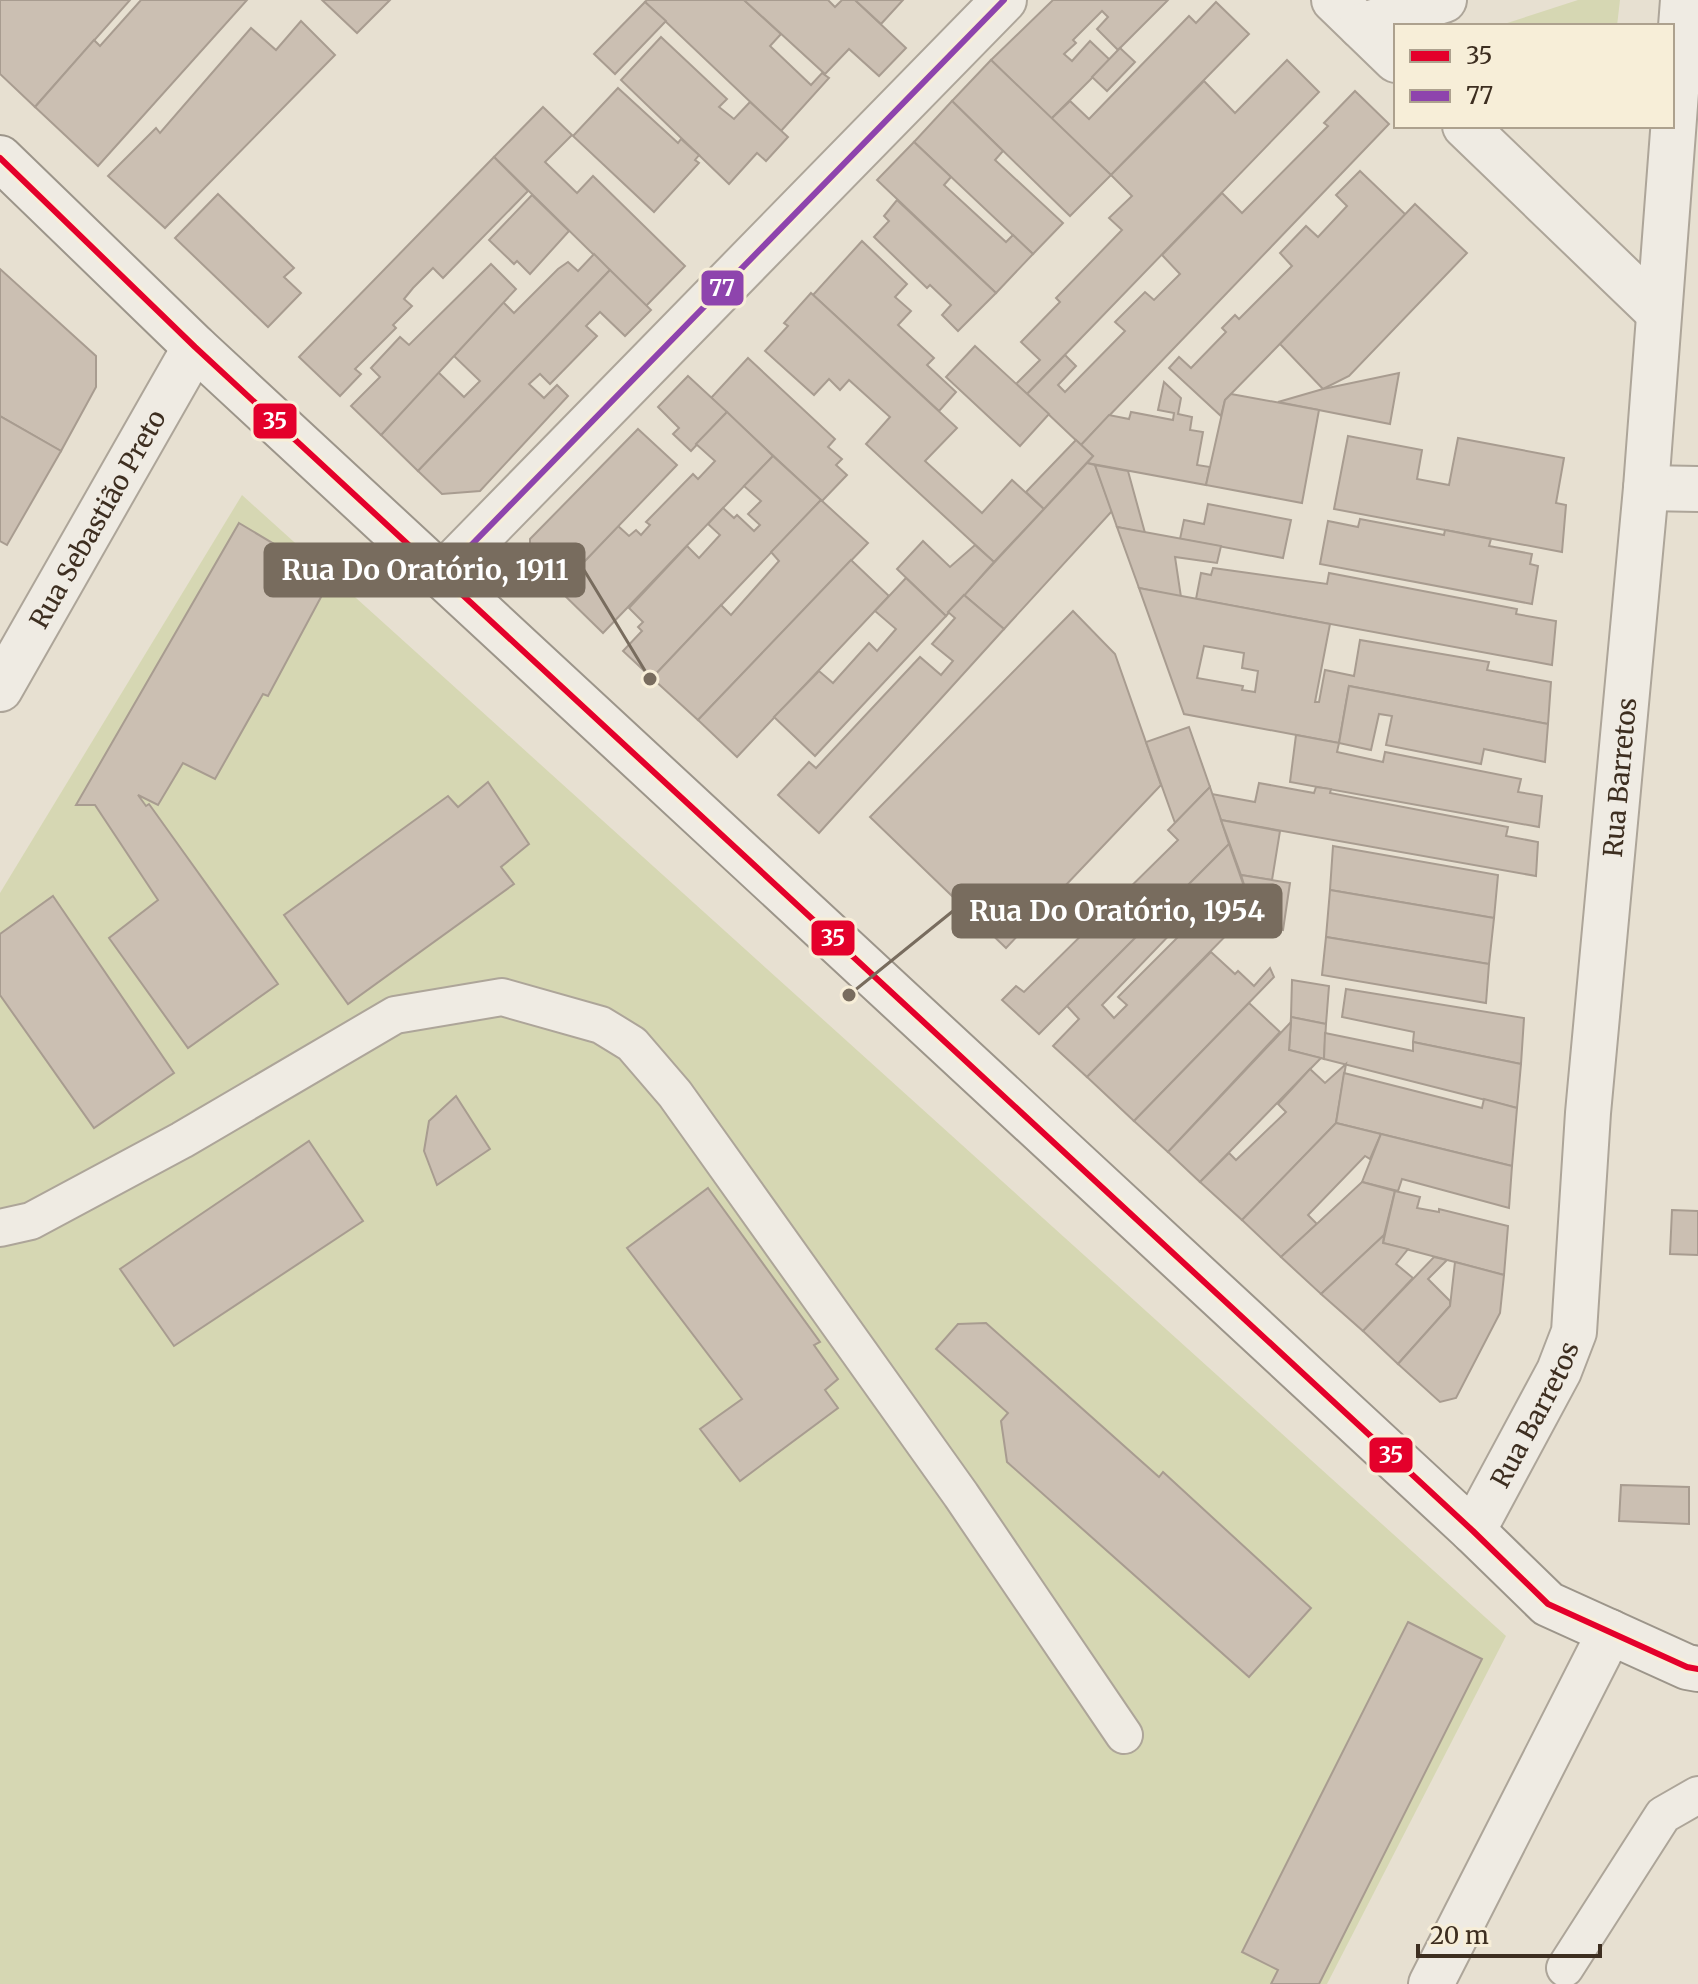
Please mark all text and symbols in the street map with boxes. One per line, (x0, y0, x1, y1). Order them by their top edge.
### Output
legend (1394, 24, 1674, 128)
text: 35 (1466, 40, 1492, 71)
text: 77 (1466, 80, 1493, 111)
line badge: 77 (700, 269, 745, 307)
text: 77 (709, 274, 735, 302)
line badge: 35 (252, 402, 298, 440)
street label: Rua Sebastião Preto (22, 404, 172, 634)
text: 35 (263, 407, 287, 435)
callout: Rua Do Oratório, 1911 (265, 544, 584, 596)
text: Rua Do Oratório, 1911 (281, 552, 569, 588)
street label: Rua Barretos (1595, 696, 1643, 859)
callout: Rua Do Oratório, 1954 (953, 885, 1281, 937)
text: Rua Do Oratório, 1954 (969, 893, 1265, 929)
line badge: 35 (810, 919, 856, 957)
text: 35 (821, 924, 845, 952)
street label: Rua Barretos (1483, 1337, 1585, 1493)
line badge: 35 (1368, 1436, 1414, 1474)
text: 35 (1379, 1441, 1403, 1469)
scale bar (1418, 1908, 1600, 1958)
text: 20 m (1430, 1920, 1489, 1951)

